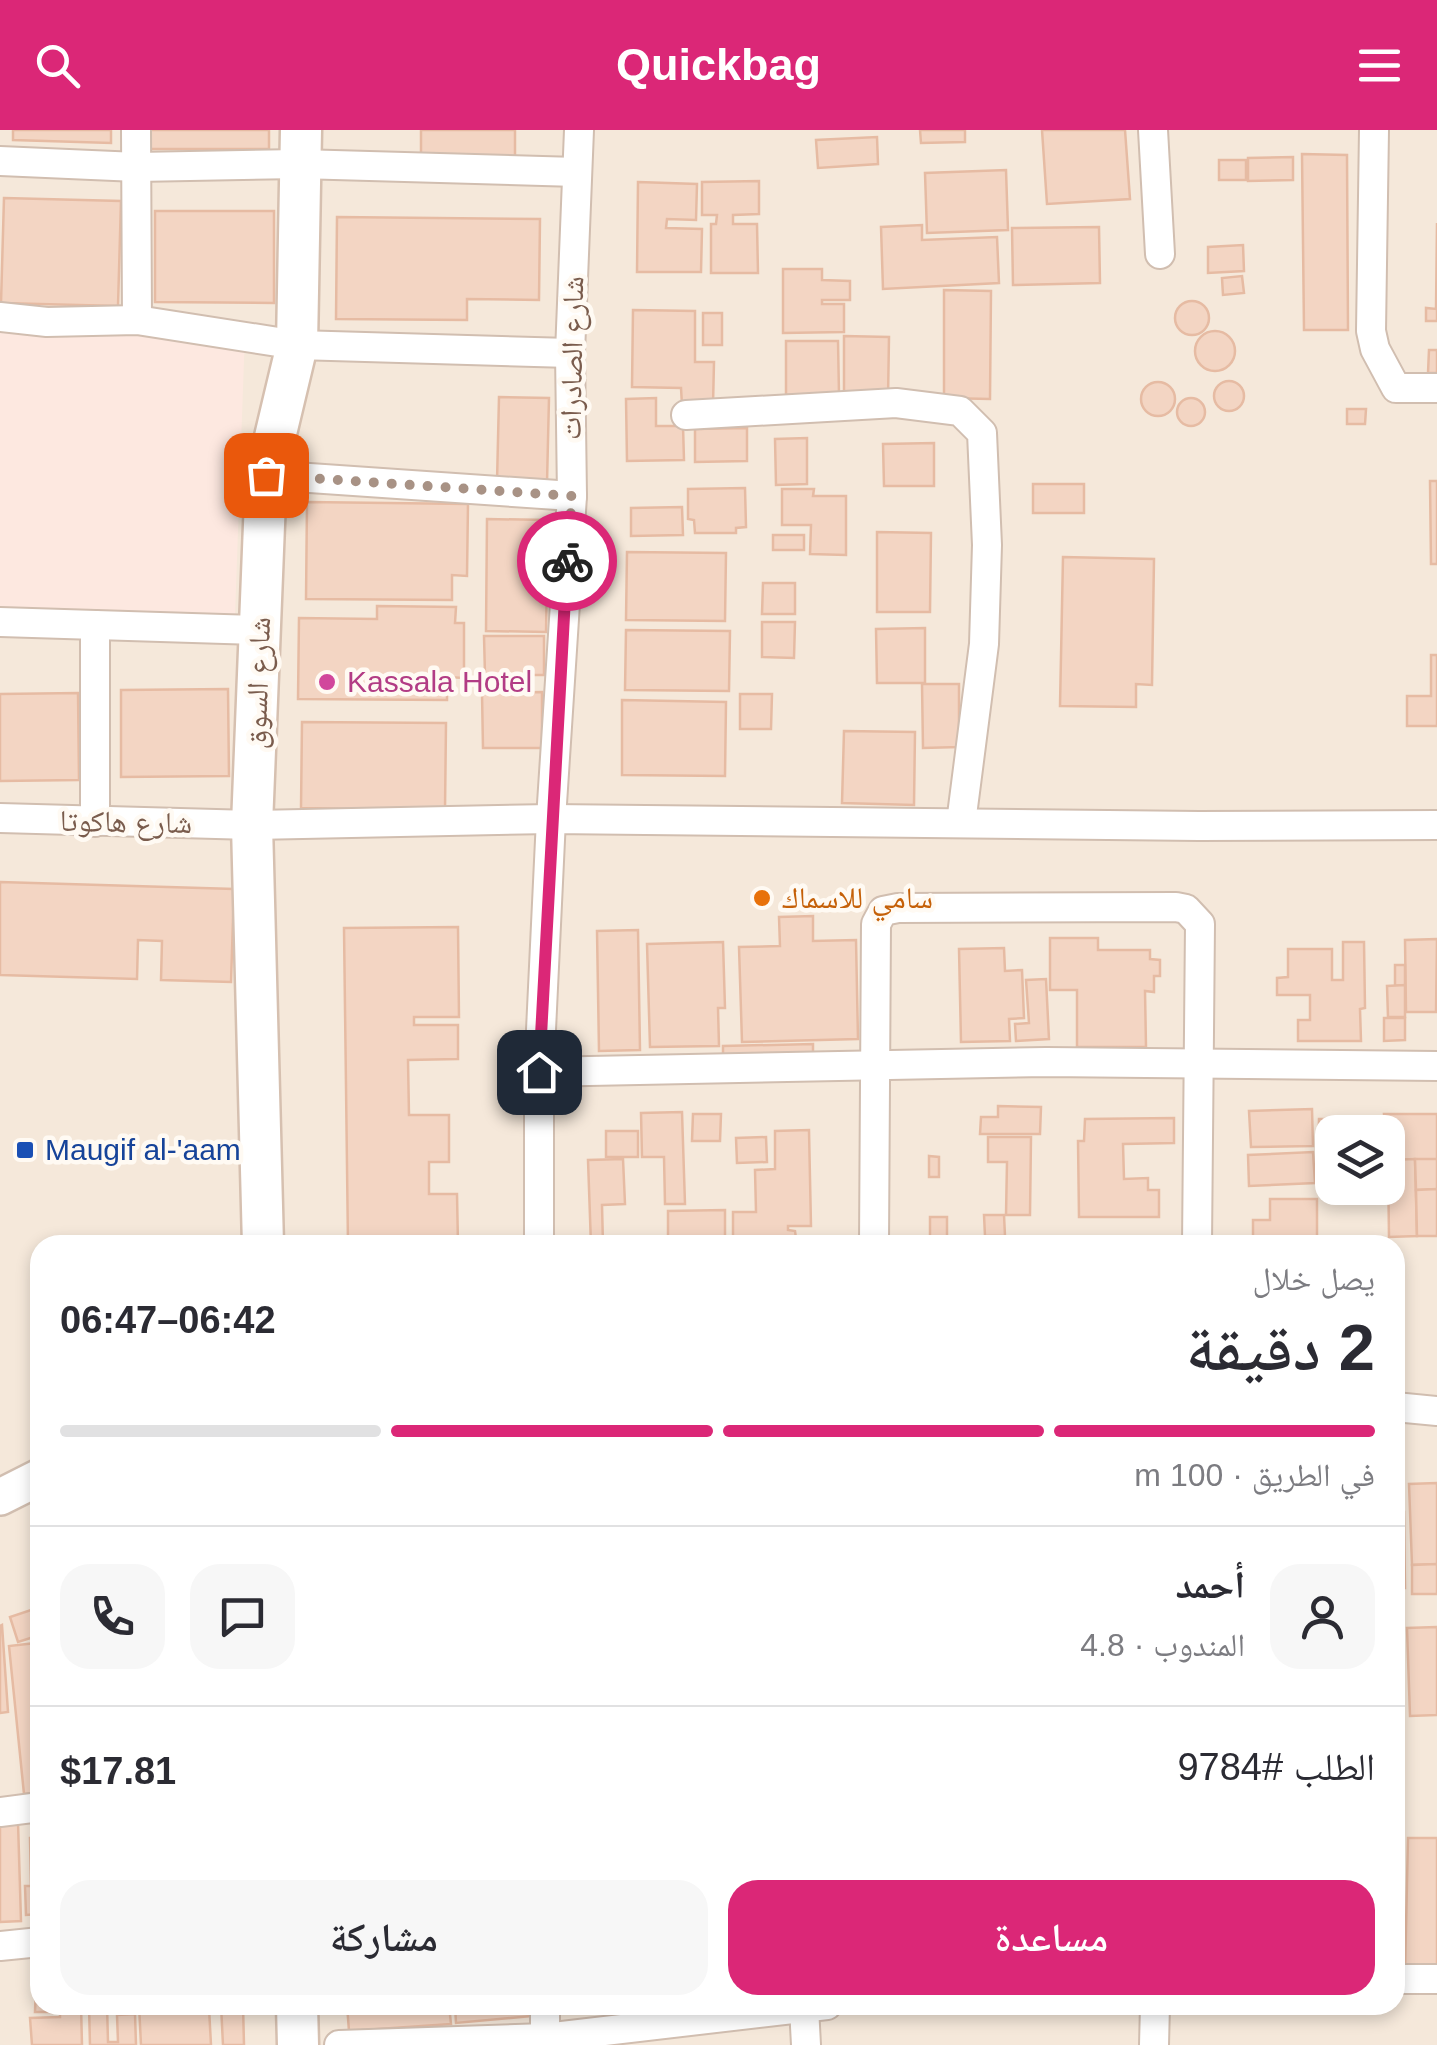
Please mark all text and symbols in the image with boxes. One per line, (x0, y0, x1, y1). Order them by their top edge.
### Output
icon: search (30, 38, 85, 93)
icon: menu (1352, 38, 1407, 93)
text: Quickbag (616, 39, 821, 90)
street label: شارع الصادرات (554, 276, 592, 440)
pin (224, 433, 309, 518)
icon: bag (239, 448, 294, 503)
courier (517, 511, 617, 611)
icon: bike (540, 534, 595, 589)
street label: شارع السوق (239, 616, 279, 750)
place label: Kassala Hotel (347, 665, 532, 698)
marker: Kassala Hotel (316, 671, 338, 693)
street label: شارع هاكوتا (59, 804, 193, 842)
place label: سامي للاسماك (782, 881, 933, 922)
marker: سامي للاسماك (751, 887, 773, 909)
pin (497, 1030, 582, 1115)
icon: home (512, 1045, 567, 1100)
map controls (1315, 1115, 1405, 1205)
button: layers (1315, 1115, 1405, 1205)
place label: Maugif al-'aam (45, 1133, 241, 1166)
marker: Maugif al-'aam (14, 1139, 36, 1161)
text: يصل خلال (1252, 1261, 1375, 1297)
text: 06:42–06:47 (60, 1299, 276, 1341)
text: 2 دقيقة (1186, 1311, 1375, 1384)
text: في الطريق · 100 m (1134, 1457, 1375, 1493)
button: phone (60, 1564, 165, 1669)
button: chat (190, 1564, 295, 1669)
text: أحمد (1175, 1564, 1245, 1606)
button: person (1270, 1564, 1375, 1669)
text: المندوب · 4.8 (1080, 1627, 1245, 1663)
text: الطلب #9784 (1177, 1746, 1375, 1788)
text: $17.81 (60, 1750, 176, 1792)
button: مشاركة (60, 1880, 708, 1995)
button: مساعدة (728, 1880, 1375, 1995)

